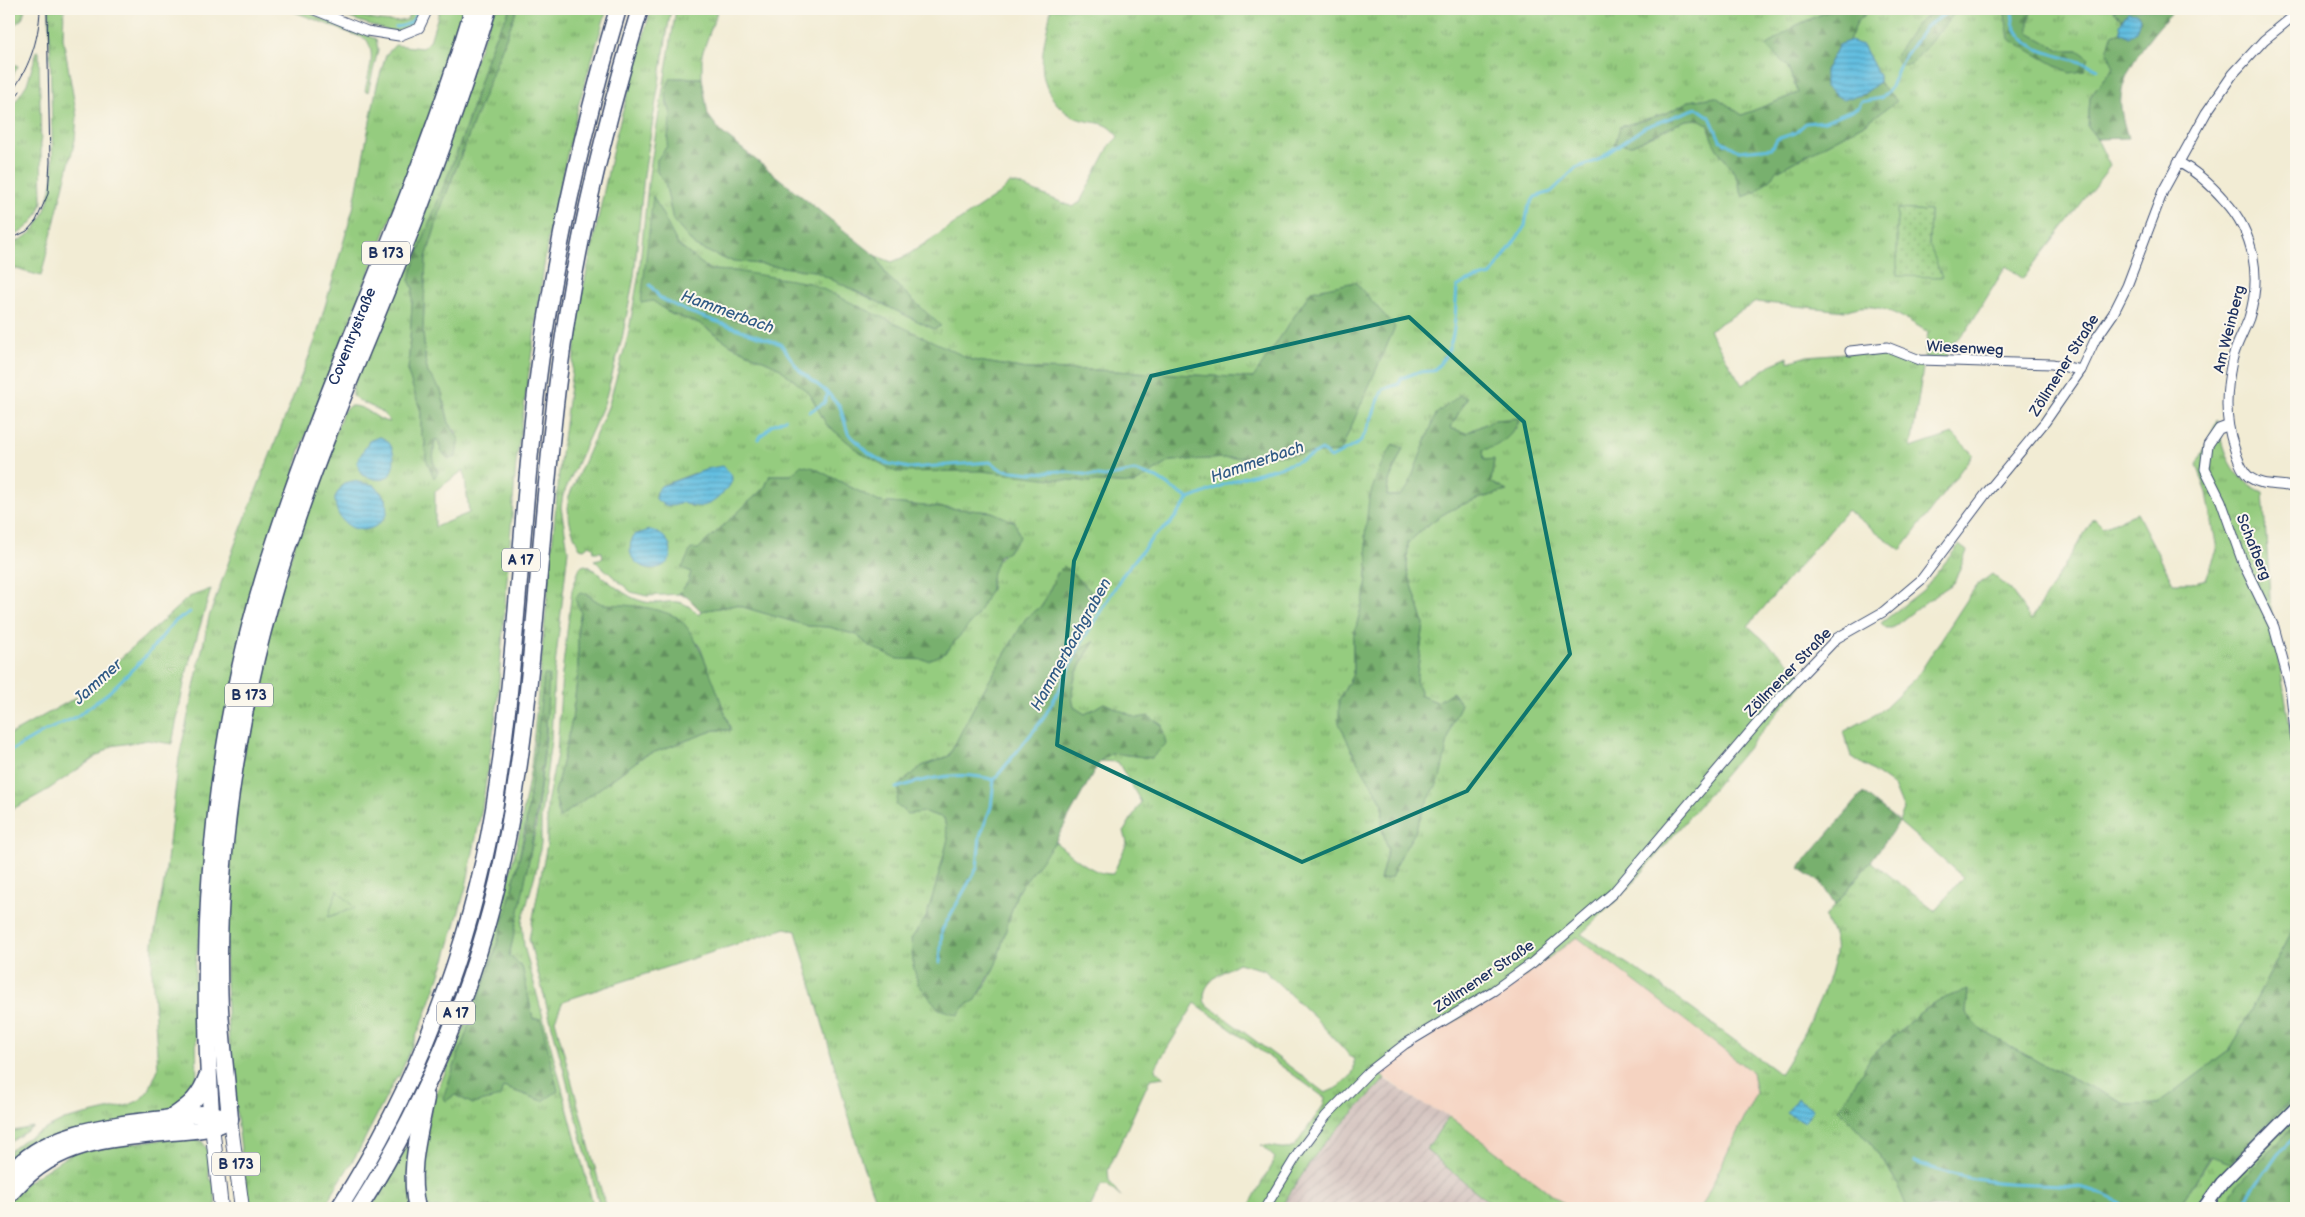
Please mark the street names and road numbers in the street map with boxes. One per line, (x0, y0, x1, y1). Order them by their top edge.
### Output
road number: B 173 (362, 242, 410, 264)
street label: Am Weinberg (2209, 283, 2250, 375)
street label: Coventrystraße (324, 285, 381, 388)
street label: Zöllmener Straße (2025, 311, 2103, 421)
street label: Wiesenweg (1926, 337, 2004, 360)
street label: Schafberg (2232, 511, 2275, 583)
road number: A 17 (502, 548, 540, 572)
street label: Zöllmener Straße (1740, 624, 1836, 722)
road number: B 173 (225, 684, 273, 706)
street label: Zöllmener Straße (1430, 936, 1538, 1017)
road number: A 17 (437, 1001, 475, 1024)
road number: B 173 (212, 1152, 260, 1176)

